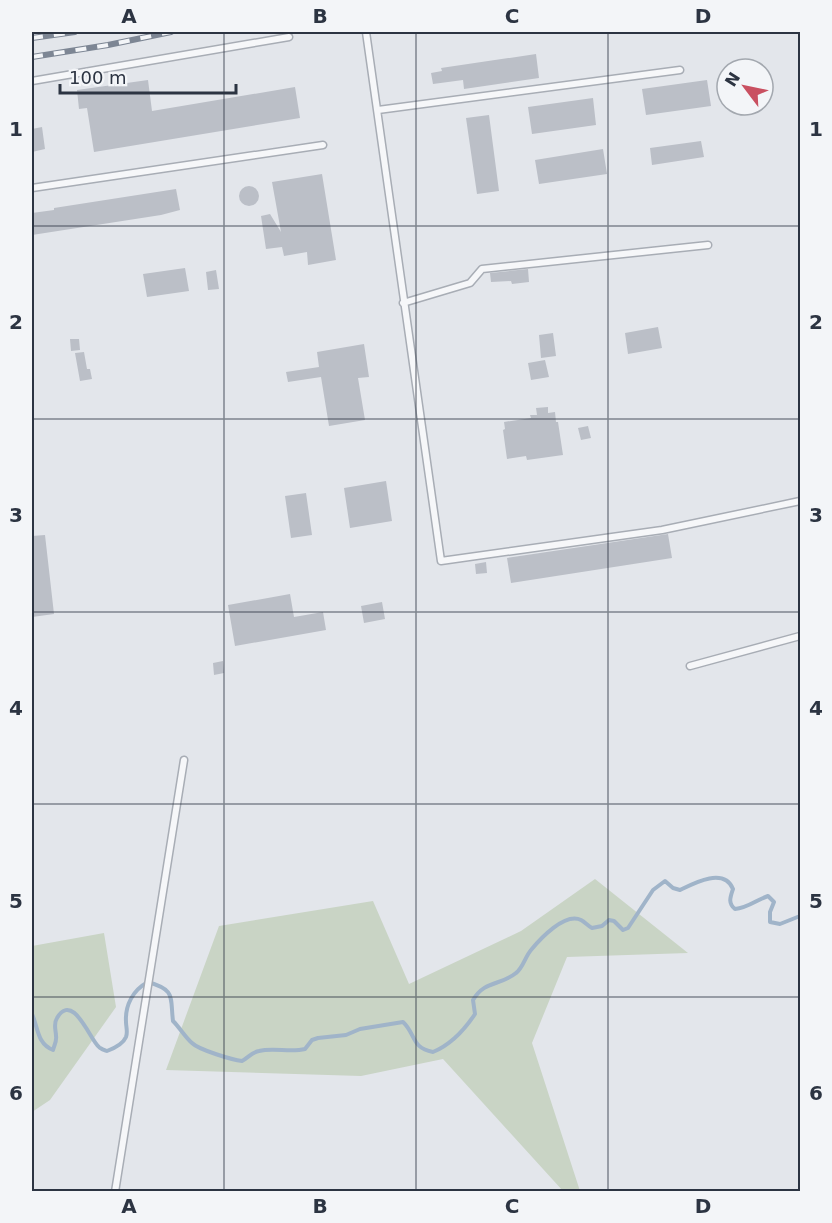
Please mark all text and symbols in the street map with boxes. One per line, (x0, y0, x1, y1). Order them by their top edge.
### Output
text: A (121, 4, 137, 28)
text: B (312, 4, 328, 28)
text: C (505, 4, 519, 28)
text: D (695, 4, 711, 28)
scale bar (60, 57, 236, 95)
north arrow (715, 57, 775, 117)
text: 100 m (69, 67, 127, 88)
text: N (721, 69, 744, 90)
text: 1 (9, 117, 23, 141)
text: 1 (809, 117, 823, 141)
text: 2 (9, 310, 23, 334)
text: 2 (809, 310, 823, 334)
text: 3 (9, 503, 23, 527)
text: 3 (809, 503, 823, 527)
text: 4 (9, 696, 23, 720)
text: 4 (809, 696, 823, 720)
text: 5 (9, 889, 23, 913)
text: 5 (809, 889, 823, 913)
text: 6 (9, 1081, 23, 1105)
text: 6 (809, 1081, 823, 1105)
text: A (121, 1194, 137, 1218)
text: B (312, 1194, 328, 1218)
text: C (505, 1194, 519, 1218)
text: D (695, 1194, 711, 1218)

